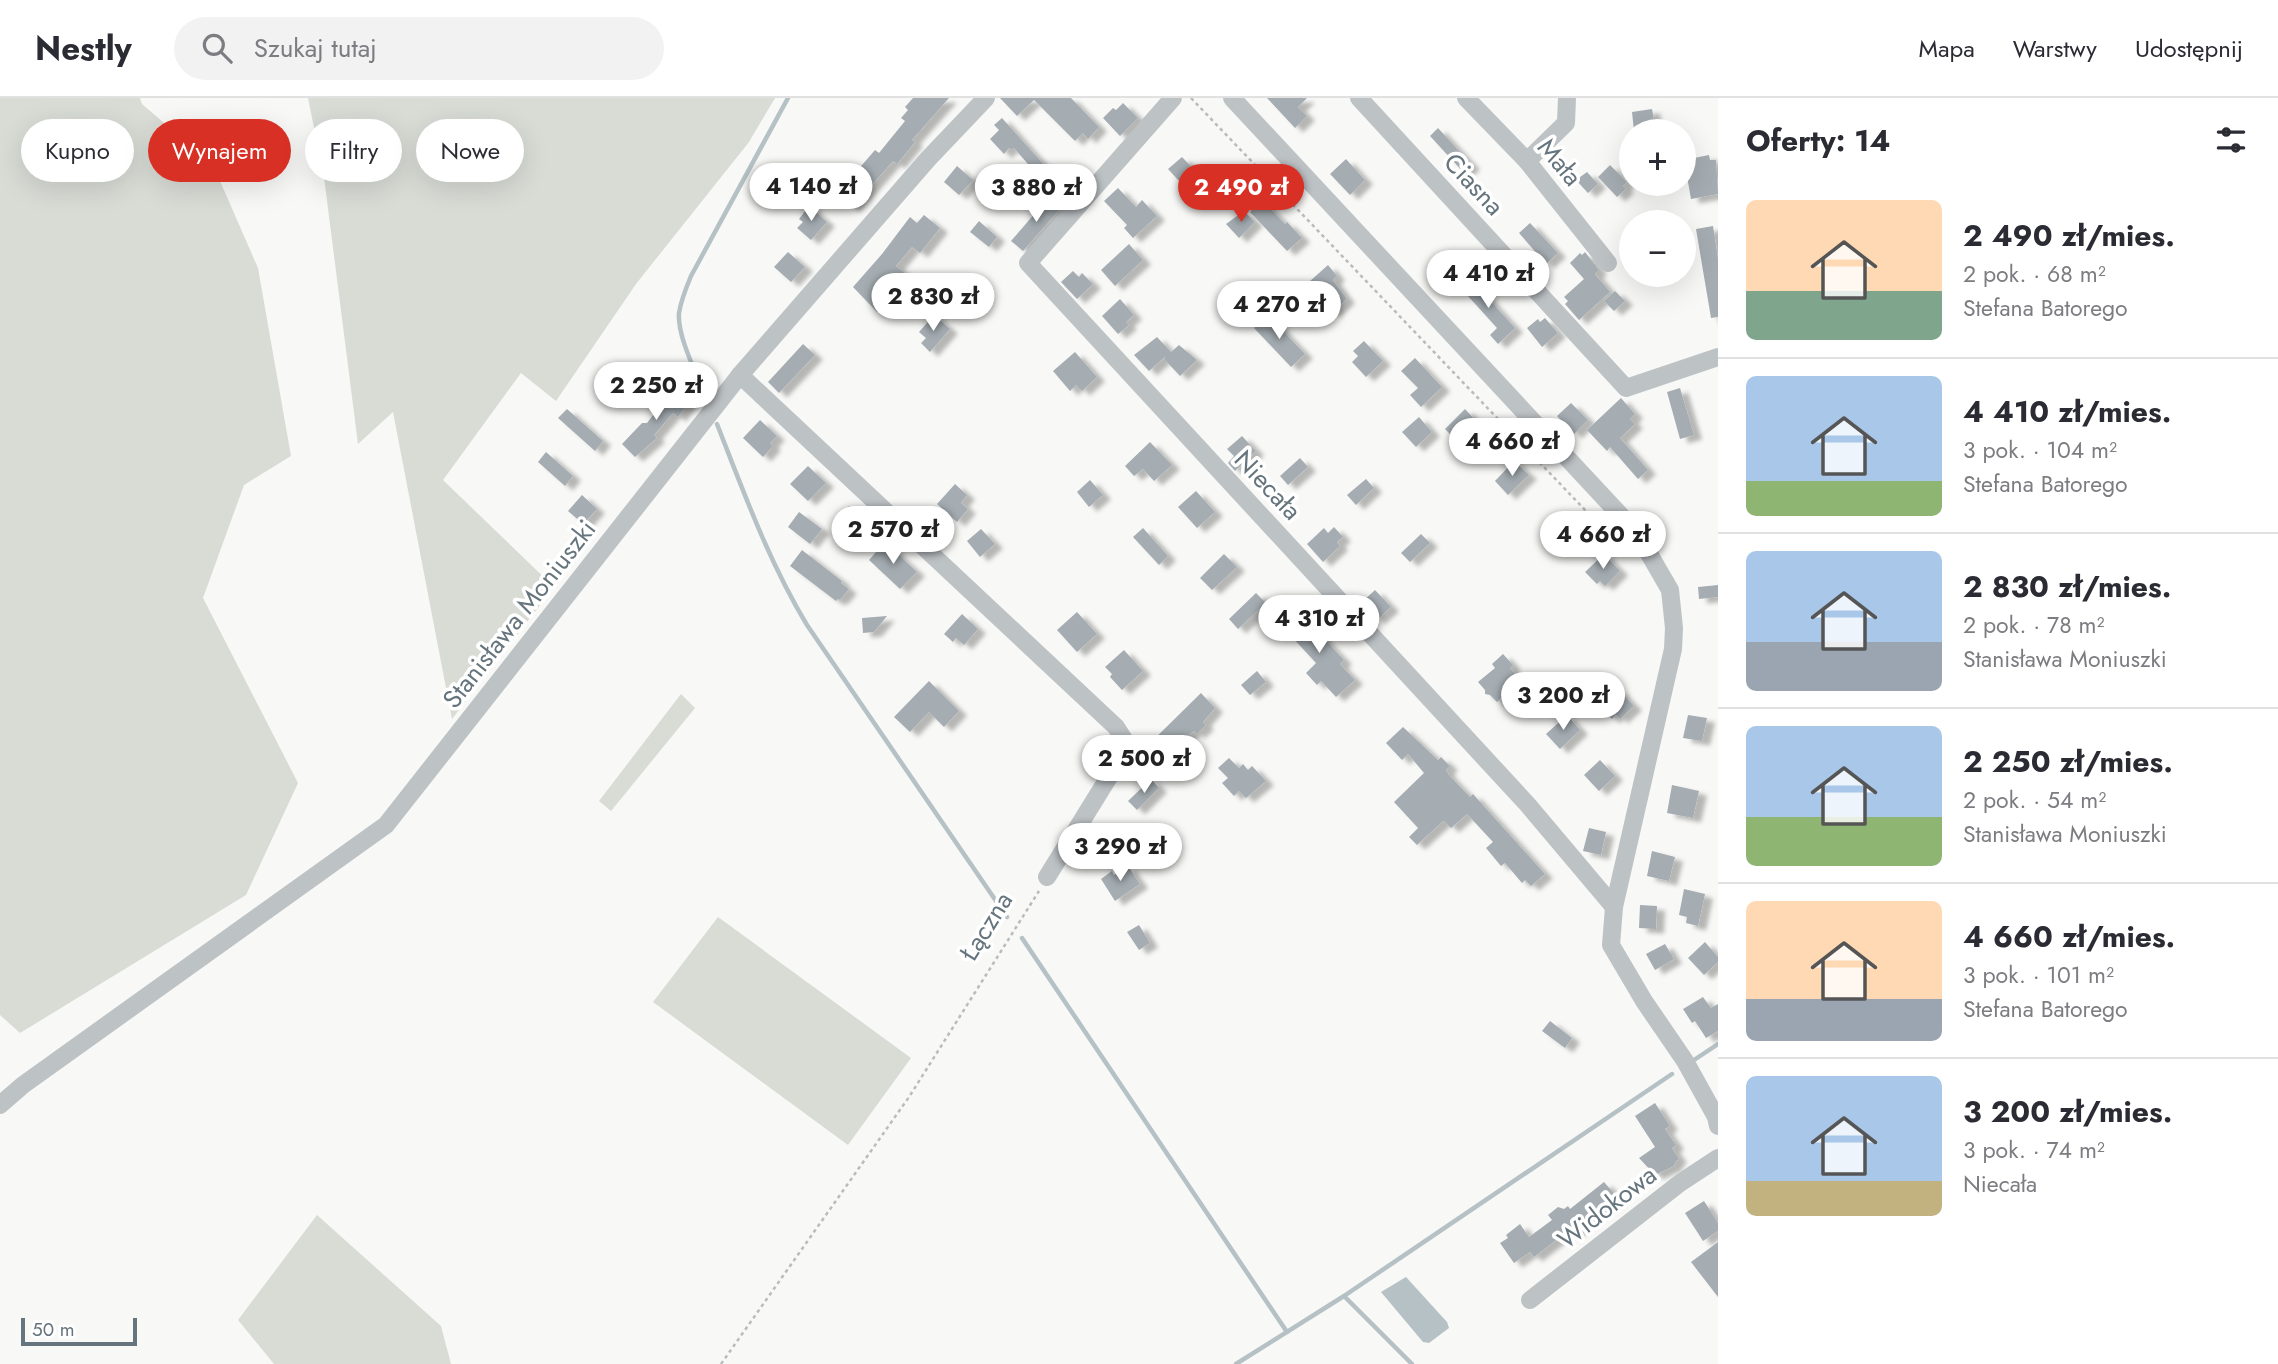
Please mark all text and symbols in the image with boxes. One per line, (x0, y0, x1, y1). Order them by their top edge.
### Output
search box (174, 17, 664, 80)
text: Nestly (35, 25, 132, 72)
icon: search (198, 29, 236, 67)
text: Szukaj tutaj (254, 29, 377, 67)
text: Mapa (1918, 31, 1975, 66)
text: Warstwy (2013, 31, 2097, 66)
text: Udostępnij (2135, 31, 2243, 66)
chip: Kupno (21, 119, 134, 182)
chip: Wynajem (148, 119, 291, 182)
chip: Filtry (305, 119, 402, 182)
chip: Nowe (416, 119, 524, 182)
map controls (1619, 119, 1696, 287)
button: + (1619, 119, 1696, 196)
text: Oferty: 14 (1746, 119, 1891, 162)
icon: filters (2212, 121, 2250, 159)
street label: Mała (1529, 130, 1591, 194)
street label: Ciasna (1435, 144, 1513, 224)
pin: 4 140 zł (739, 164, 883, 223)
pin: 3 880 zł (964, 164, 1108, 224)
pin: 2 490 zł (1169, 164, 1313, 224)
text: 4 140 zł (765, 169, 857, 203)
text: 3 880 zł (991, 170, 1081, 204)
text: 2 490 zł (1194, 170, 1288, 204)
button: − (1619, 210, 1696, 287)
text: 2 490 zł/mies. (1963, 214, 2175, 257)
icon: home (1802, 228, 1886, 312)
pin: 4 410 zł (1416, 250, 1560, 310)
text: 4 410 zł (1442, 256, 1534, 290)
text: 2 pok. · 68 m² (1963, 257, 2106, 291)
pin: 2 830 zł (861, 274, 1005, 333)
text: 2 830 zł (887, 279, 979, 313)
pin: 4 270 zł (1207, 282, 1351, 341)
text: 4 270 zł (1233, 287, 1325, 321)
text: Stefana Batorego (1963, 291, 2128, 325)
pin: 2 250 zł (584, 362, 728, 422)
text: 2 250 zł (610, 368, 702, 402)
text: 4 410 zł/mies. (1963, 390, 2171, 433)
icon: home (1802, 404, 1886, 488)
pin: 4 660 zł (1440, 418, 1584, 478)
text: 4 660 zł (1465, 424, 1559, 458)
text: 3 pok. · 104 m² (1963, 433, 2117, 467)
street label: Niecała (1226, 441, 1310, 529)
text: Stefana Batorego (1963, 467, 2128, 501)
pin: 2 570 zł (821, 506, 965, 566)
street label: Stanisława Moniuszki (433, 512, 605, 716)
text: 2 570 zł (847, 512, 939, 546)
pin: 4 660 zł (1531, 512, 1675, 571)
text: 4 660 zł (1556, 517, 1650, 551)
text: 2 830 zł/mies. (1963, 565, 2171, 608)
icon: home (1802, 579, 1886, 663)
pin: 4 310 zł (1247, 596, 1391, 655)
text: 4 310 zł (1274, 601, 1364, 635)
text: 2 pok. · 78 m² (1963, 608, 2105, 642)
text: Stanisława Moniuszki (1963, 642, 2167, 676)
pin: 3 200 zł (1491, 672, 1635, 732)
text: 3 200 zł (1517, 678, 1609, 712)
pin: 2 500 zł (1072, 736, 1216, 795)
text: 2 250 zł/mies. (1963, 740, 2173, 783)
text: 2 500 zł (1098, 741, 1190, 775)
icon: home (1802, 754, 1886, 838)
text: 2 pok. · 54 m² (1963, 783, 2106, 817)
text: Stanisława Moniuszki (1963, 817, 2167, 851)
pin: 3 290 zł (1048, 824, 1192, 883)
text: 3 290 zł (1074, 829, 1166, 863)
street label: Łączna (950, 884, 1022, 969)
text: 4 660 zł/mies. (1963, 915, 2175, 958)
icon: home (1802, 929, 1886, 1013)
text: 3 pok. · 101 m² (1963, 958, 2114, 992)
text: Stefana Batorego (1963, 992, 2128, 1026)
text: 3 200 zł/mies. (1963, 1090, 2172, 1133)
icon: home (1802, 1104, 1886, 1188)
text: 3 pok. · 74 m² (1963, 1133, 2105, 1167)
street label: Widokowa (1549, 1156, 1665, 1258)
text: Niecała (1963, 1167, 2037, 1201)
scale bar (21, 1315, 136, 1347)
text: 50 m (32, 1316, 75, 1343)

